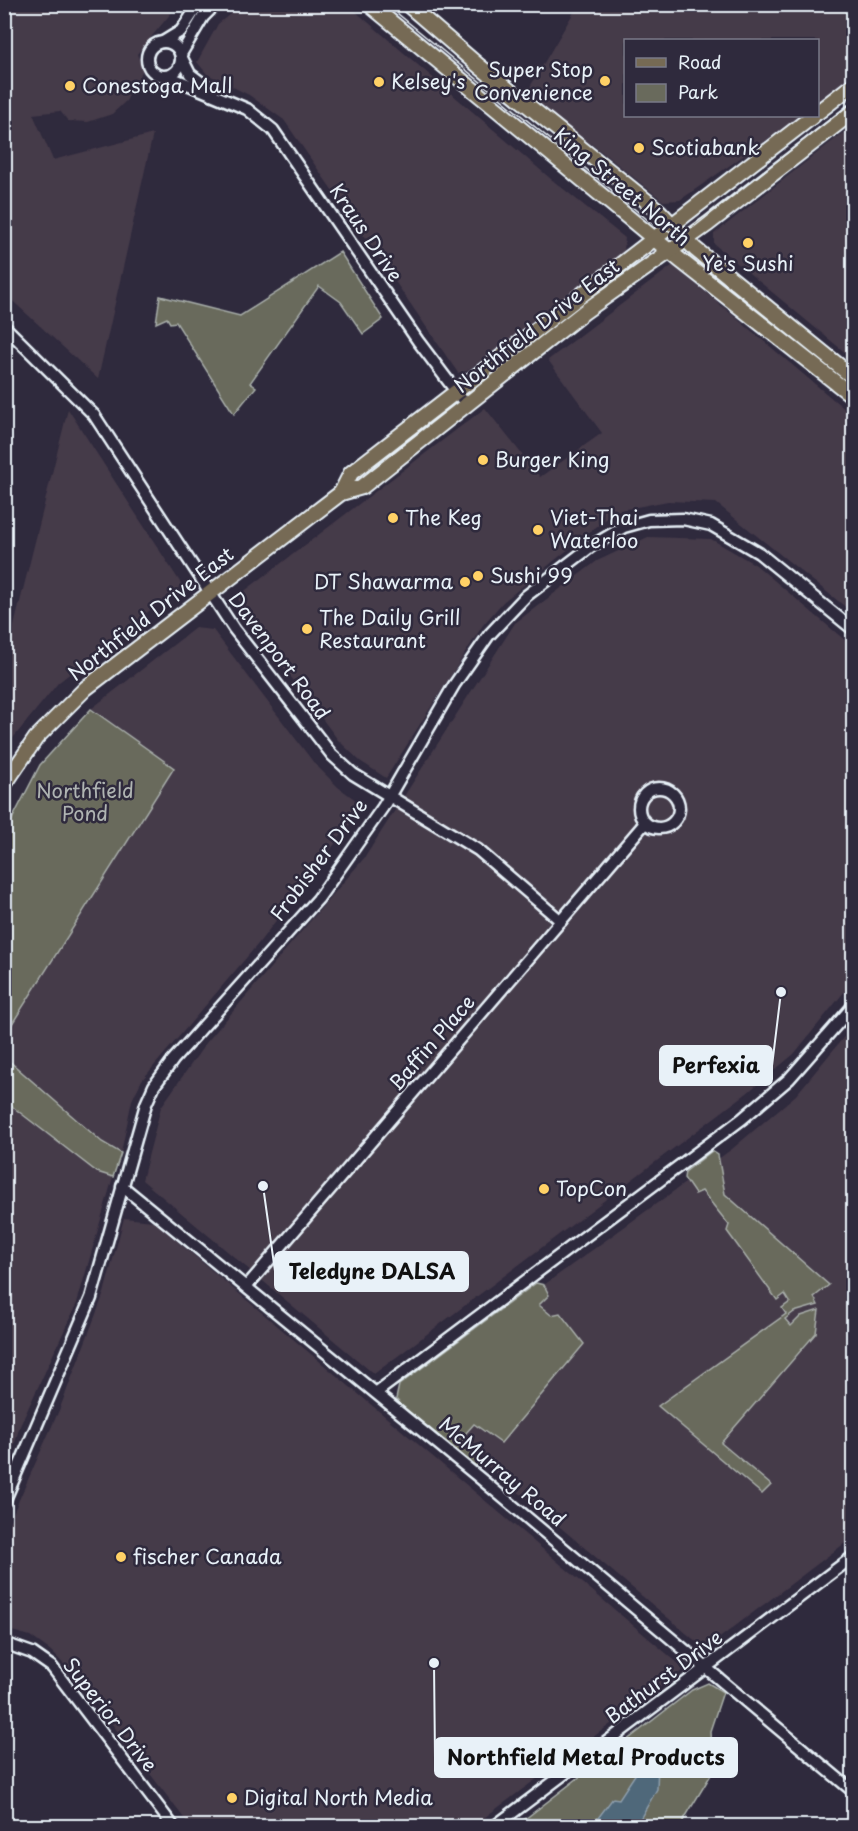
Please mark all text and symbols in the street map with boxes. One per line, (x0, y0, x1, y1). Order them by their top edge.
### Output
legend (624, 39, 819, 117)
text: Road (678, 48, 722, 75)
place label: Super Stop Convenience (474, 54, 593, 107)
place label: Kelsey's (391, 66, 465, 96)
place label: Conestoga Mall (82, 70, 232, 100)
marker: Super Stop Convenience (598, 74, 612, 88)
marker: Kelsey's (372, 75, 386, 89)
text: Park (678, 78, 718, 105)
marker: Conestoga Mall (63, 79, 77, 93)
street label: King Street North (548, 120, 698, 253)
place label: Scotiabank (651, 132, 760, 162)
marker: Scotiabank (632, 141, 646, 155)
street label: Kraus Drive (323, 177, 411, 288)
marker: Ye's Sushi (741, 236, 755, 250)
place label: Ye's Sushi (702, 248, 794, 278)
street label: Northfield Drive East (447, 251, 626, 400)
place label: Burger King (495, 444, 610, 474)
marker: Burger King (476, 453, 490, 467)
place label: The Keg (405, 502, 482, 532)
place label: Viet-Thai Waterloo (550, 502, 638, 555)
marker: The Keg (386, 511, 400, 525)
marker: Viet-Thai Waterloo (531, 523, 545, 537)
street label: Northfield Drive East (61, 539, 240, 688)
place label: Sushi 99 (490, 560, 573, 590)
place label: DT Shawarma (314, 566, 453, 596)
marker: Sushi 99 (471, 569, 485, 583)
marker: DT Shawarma (458, 575, 472, 589)
street label: Davenport Road (222, 585, 338, 726)
place label: The Daily Grill Restaurant (319, 602, 460, 655)
marker: The Daily Grill Restaurant (300, 622, 314, 636)
park label: Northfield Pond (36, 775, 134, 828)
street label: Frobisher Drive (262, 792, 374, 927)
street label: Baffin Place (381, 988, 481, 1097)
callout: Perfexia (660, 1046, 772, 1085)
text: Perfexia (672, 1048, 761, 1080)
place label: TopCon (556, 1173, 627, 1203)
marker: TopCon (537, 1182, 551, 1196)
callout: Teledyne DALSA (275, 1252, 468, 1291)
text: Teledyne DALSA (289, 1254, 456, 1286)
street label: McMurray Road (433, 1409, 573, 1533)
place label: fischer Canada (133, 1541, 282, 1571)
marker: fischer Canada (114, 1550, 128, 1564)
street label: Bathurst Drive (598, 1622, 728, 1730)
street label: Superior Drive (56, 1651, 165, 1778)
callout: Northfield Metal Products (435, 1738, 737, 1777)
text: Northfield Metal Products (447, 1740, 725, 1772)
place label: Digital North Media (244, 1782, 433, 1812)
marker: Digital North Media (225, 1791, 239, 1805)

